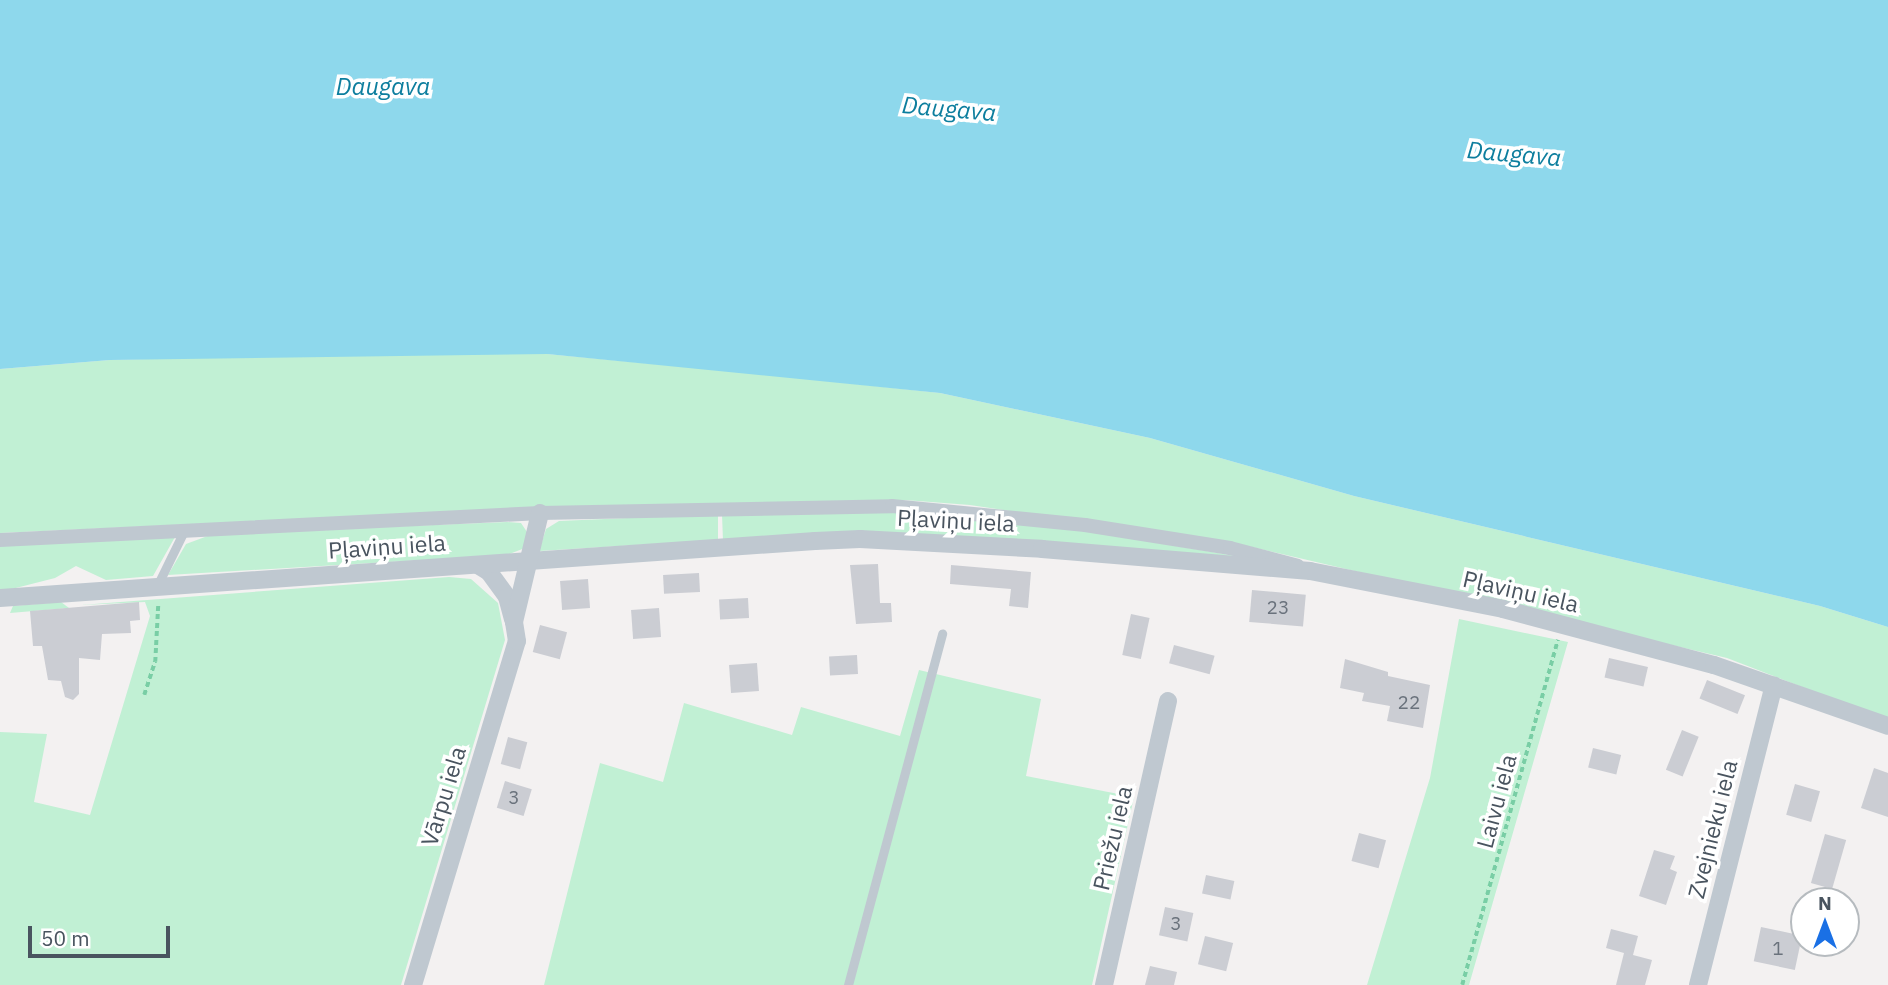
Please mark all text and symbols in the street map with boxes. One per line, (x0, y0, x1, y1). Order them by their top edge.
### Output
water label: Daugava (336, 73, 430, 101)
water label: Daugava (901, 91, 997, 127)
water label: Daugava (1466, 136, 1562, 172)
street label: Pļaviņu iela (896, 503, 1016, 537)
street label: Pļaviņu iela (327, 528, 447, 564)
street label: Pļaviņu iela (1460, 564, 1582, 618)
house number: 23 (1267, 597, 1289, 619)
house number: 22 (1398, 692, 1420, 714)
street label: Vārpu iela (415, 743, 471, 849)
street label: Laivu iela (1470, 751, 1522, 851)
street label: Zvejnieku iela (1681, 757, 1743, 901)
street label: Priežu iela (1087, 783, 1137, 893)
house number: 3 (508, 787, 520, 809)
north arrow (1790, 887, 1860, 957)
text: N (1818, 891, 1832, 915)
scale bar (32, 912, 173, 956)
house number: 3 (1170, 913, 1182, 935)
text: 50 m (41, 924, 90, 952)
house number: 1 (1772, 938, 1784, 960)

